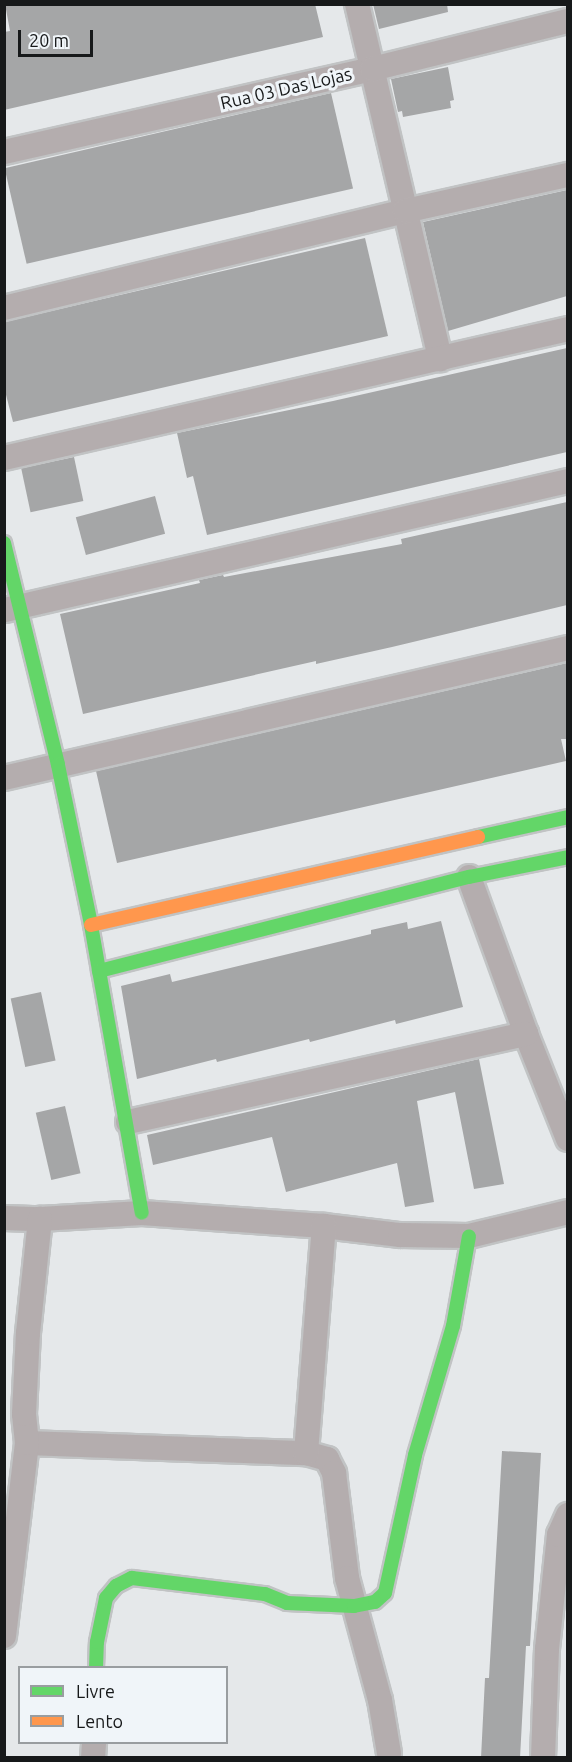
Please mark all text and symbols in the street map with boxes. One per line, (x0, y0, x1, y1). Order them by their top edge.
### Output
scale bar (21, 18, 96, 56)
text: 20 m (29, 30, 69, 50)
street label: Rua 03 Das Lojas (218, 62, 354, 114)
legend (18, 1666, 228, 1744)
text: Livre (76, 1681, 115, 1701)
text: Lento (76, 1711, 123, 1731)

